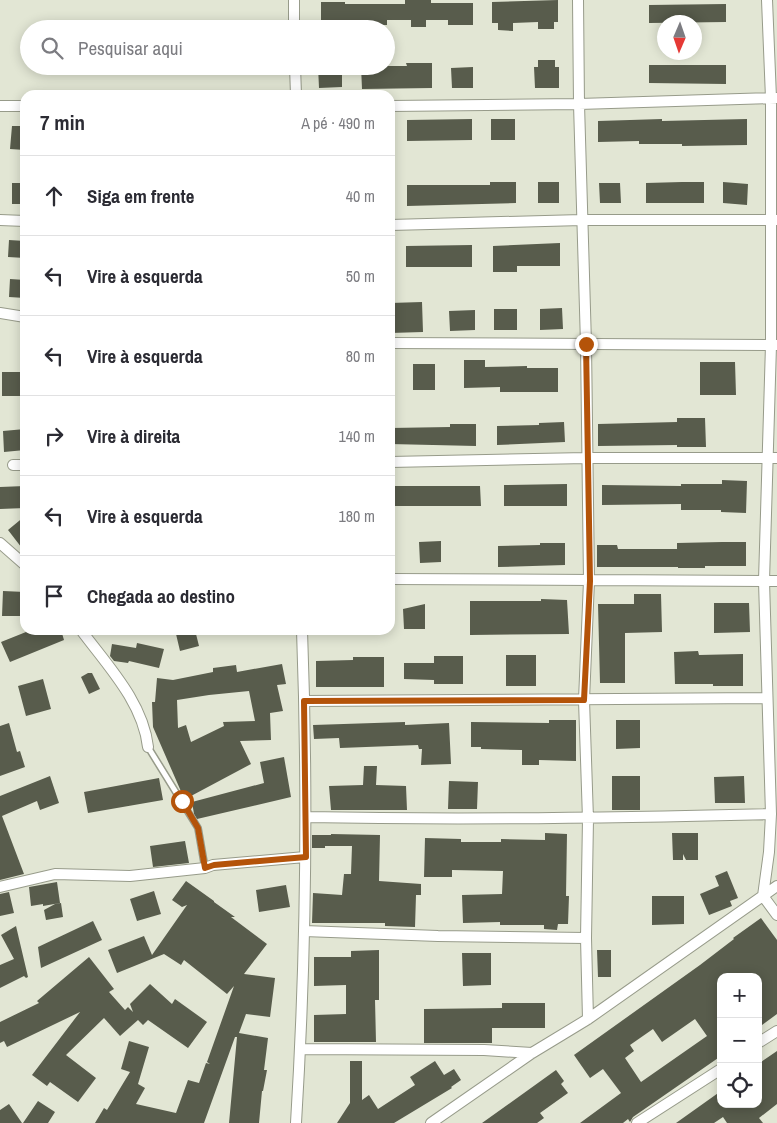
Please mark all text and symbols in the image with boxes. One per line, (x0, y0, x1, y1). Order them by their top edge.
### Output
north arrow (657, 15, 702, 60)
search box (20, 20, 395, 75)
icon: search (38, 34, 66, 62)
text: Pesquisar aqui (78, 35, 183, 61)
text: 7 min (40, 108, 85, 137)
text: A pé · 490 m (301, 112, 375, 134)
icon: ahead (40, 182, 68, 210)
text: Siga em frente (87, 183, 194, 209)
text: 40 m (346, 185, 375, 207)
icon: left (40, 262, 68, 290)
text: Vire à esquerda (87, 263, 203, 289)
text: 50 m (346, 265, 375, 287)
route end (575, 333, 598, 356)
icon: left (40, 342, 68, 370)
text: Vire à esquerda (87, 343, 203, 369)
text: 80 m (346, 345, 375, 367)
icon: right (40, 422, 68, 450)
text: Vire à direita (87, 423, 180, 449)
text: 140 m (339, 425, 375, 447)
icon: left (40, 502, 68, 530)
text: Vire à esquerda (87, 503, 203, 529)
text: 180 m (339, 505, 375, 527)
icon: arrive (40, 582, 68, 610)
text: Chegada ao destino (87, 583, 235, 609)
route start (171, 790, 194, 813)
map controls (717, 973, 762, 1108)
button: + (717, 973, 762, 1018)
button: − (717, 1018, 762, 1063)
button: locate (717, 1063, 762, 1108)

